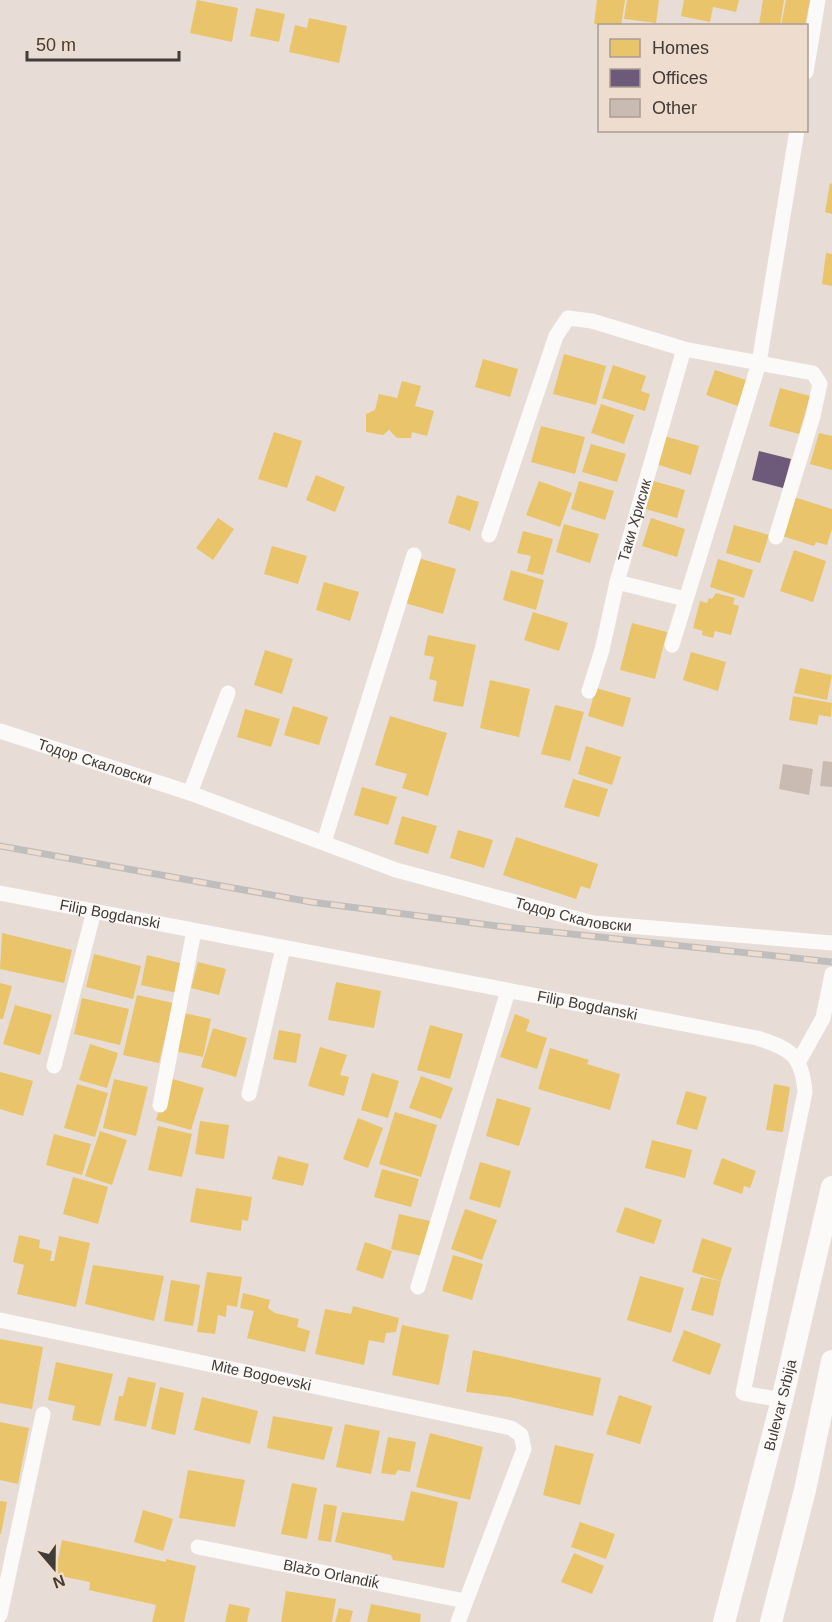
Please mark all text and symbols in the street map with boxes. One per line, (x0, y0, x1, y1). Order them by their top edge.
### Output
scale bar (27, 24, 178, 62)
legend (598, 24, 808, 132)
text: 50 m (36, 35, 76, 55)
text: Homes (652, 38, 709, 58)
text: Offices (652, 68, 708, 88)
text: Other (652, 98, 697, 118)
street label: Таки Хрисик (614, 476, 654, 563)
street label: Тодор Скаловски (36, 735, 155, 788)
street label: Тодор Скаловски (513, 893, 632, 934)
street label: Filip Bogdanski (59, 896, 162, 932)
street label: Filip Bogdanski (536, 987, 639, 1023)
street label: Mite Bogoevski (210, 1356, 313, 1394)
street label: Bulevar Srbija (760, 1357, 799, 1453)
north arrow (24, 1538, 84, 1598)
street label: Blažo Orlandiḱ (282, 1555, 381, 1592)
text: N (51, 1572, 67, 1592)

